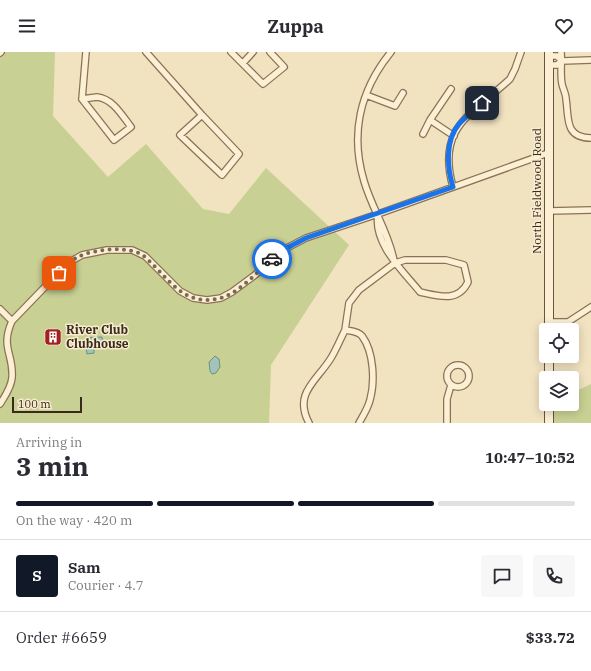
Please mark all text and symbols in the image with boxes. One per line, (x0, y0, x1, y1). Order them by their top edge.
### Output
icon: menu (16, 15, 38, 37)
text: Zuppa (267, 15, 324, 38)
icon: heart (553, 15, 575, 37)
pin (465, 86, 499, 120)
icon: home (471, 92, 493, 114)
street label: North Fieldwood Road (529, 128, 544, 254)
courier (252, 239, 292, 279)
icon: car (261, 248, 283, 270)
pin (42, 256, 76, 290)
icon: bag (48, 262, 70, 284)
place label: River Club Clubhouse (66, 322, 129, 351)
map controls (539, 323, 579, 411)
button: locate (539, 323, 579, 363)
building icon: River Club Clubhouse (43, 327, 63, 347)
button: layers (539, 371, 579, 411)
scale bar (12, 395, 82, 414)
text: 100 m (18, 397, 51, 411)
text: Arriving in (16, 434, 82, 451)
text: 10:47–10:52 (485, 448, 575, 467)
text: 3 min (16, 449, 89, 483)
text: On the way · 420 m (16, 512, 132, 529)
button: chat (481, 555, 523, 597)
button: phone (533, 555, 575, 597)
text: Sam (68, 558, 101, 577)
text: S (32, 566, 42, 585)
text: Courier · 4.7 (68, 577, 144, 594)
text: Order #6659 (16, 628, 107, 647)
text: $33.72 (526, 628, 575, 647)

